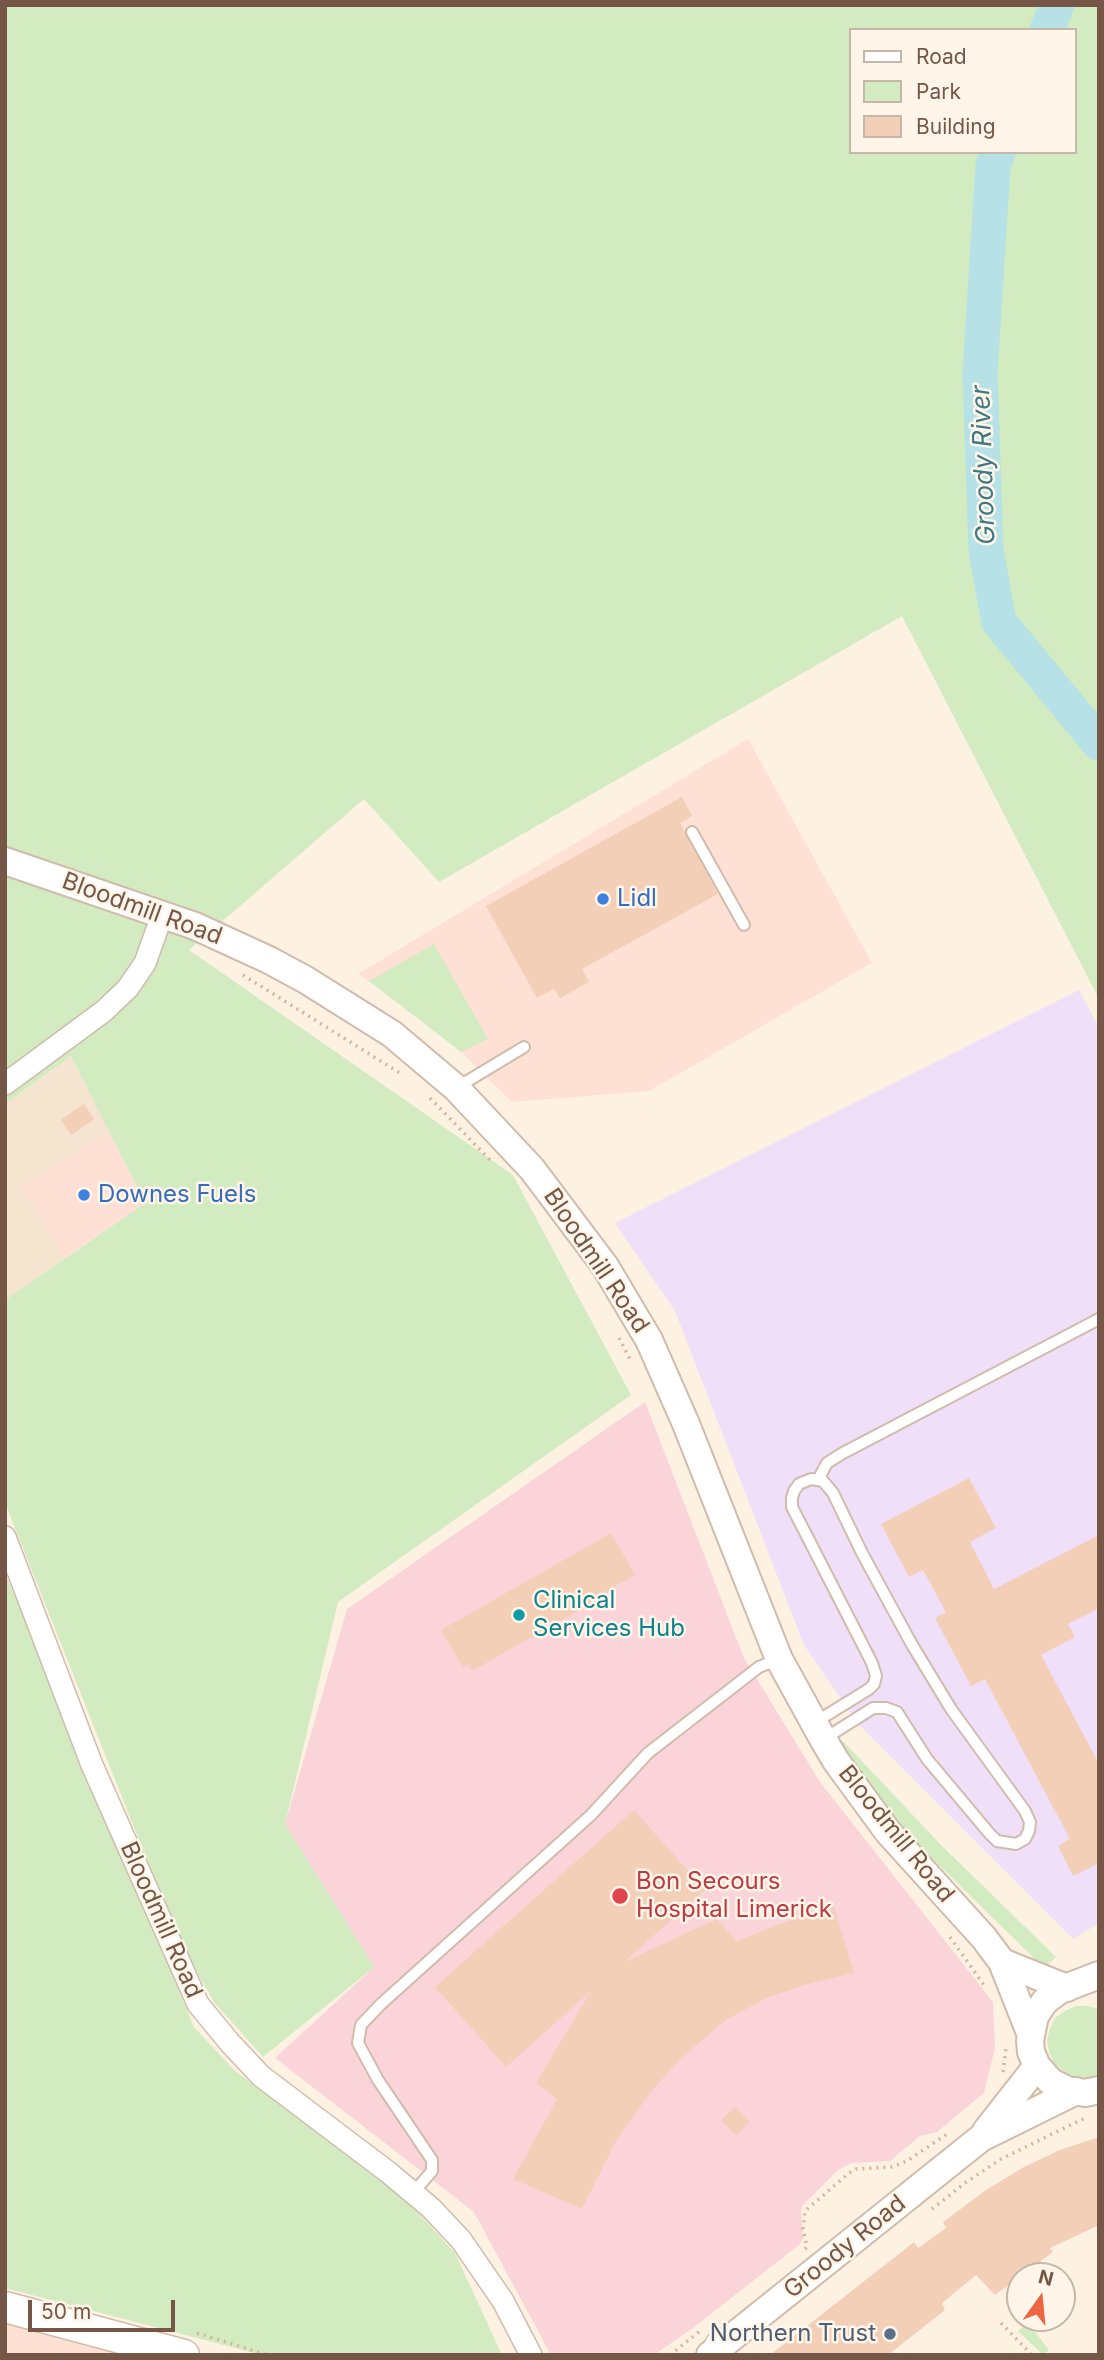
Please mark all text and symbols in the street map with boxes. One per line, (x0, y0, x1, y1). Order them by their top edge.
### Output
legend (848, 28, 1076, 154)
text: Road (916, 44, 967, 69)
text: Park (916, 79, 961, 104)
text: Building (916, 114, 996, 139)
water label: Groody River (966, 385, 1002, 545)
street label: Bloodmill Road (58, 867, 226, 951)
place label: Lidl (617, 885, 657, 913)
marker: Lidl (595, 891, 611, 907)
place label: Downes Fuels (98, 1181, 257, 1209)
street label: Bloodmill Road (537, 1183, 655, 1339)
marker: Downes Fuels (76, 1187, 92, 1203)
place label: Clinical Services Hub (533, 1587, 685, 1643)
marker: Clinical Services Hub (511, 1607, 527, 1623)
street label: Bloodmill Road (832, 1760, 960, 1908)
street label: Bloodmill Road (114, 1837, 208, 2003)
place label: Bon Secours Hospital Limerick (636, 1868, 832, 1924)
marker: Bon Secours Hospital Limerick (610, 1886, 630, 1906)
street label: Groody Road (778, 2189, 912, 2305)
north arrow (1006, 2262, 1076, 2332)
text: N (1036, 2265, 1056, 2291)
scale bar (32, 2286, 178, 2330)
text: 50 m (41, 2299, 91, 2324)
place label: Northern Trust (710, 2320, 876, 2348)
marker: Northern Trust (882, 2326, 898, 2342)

